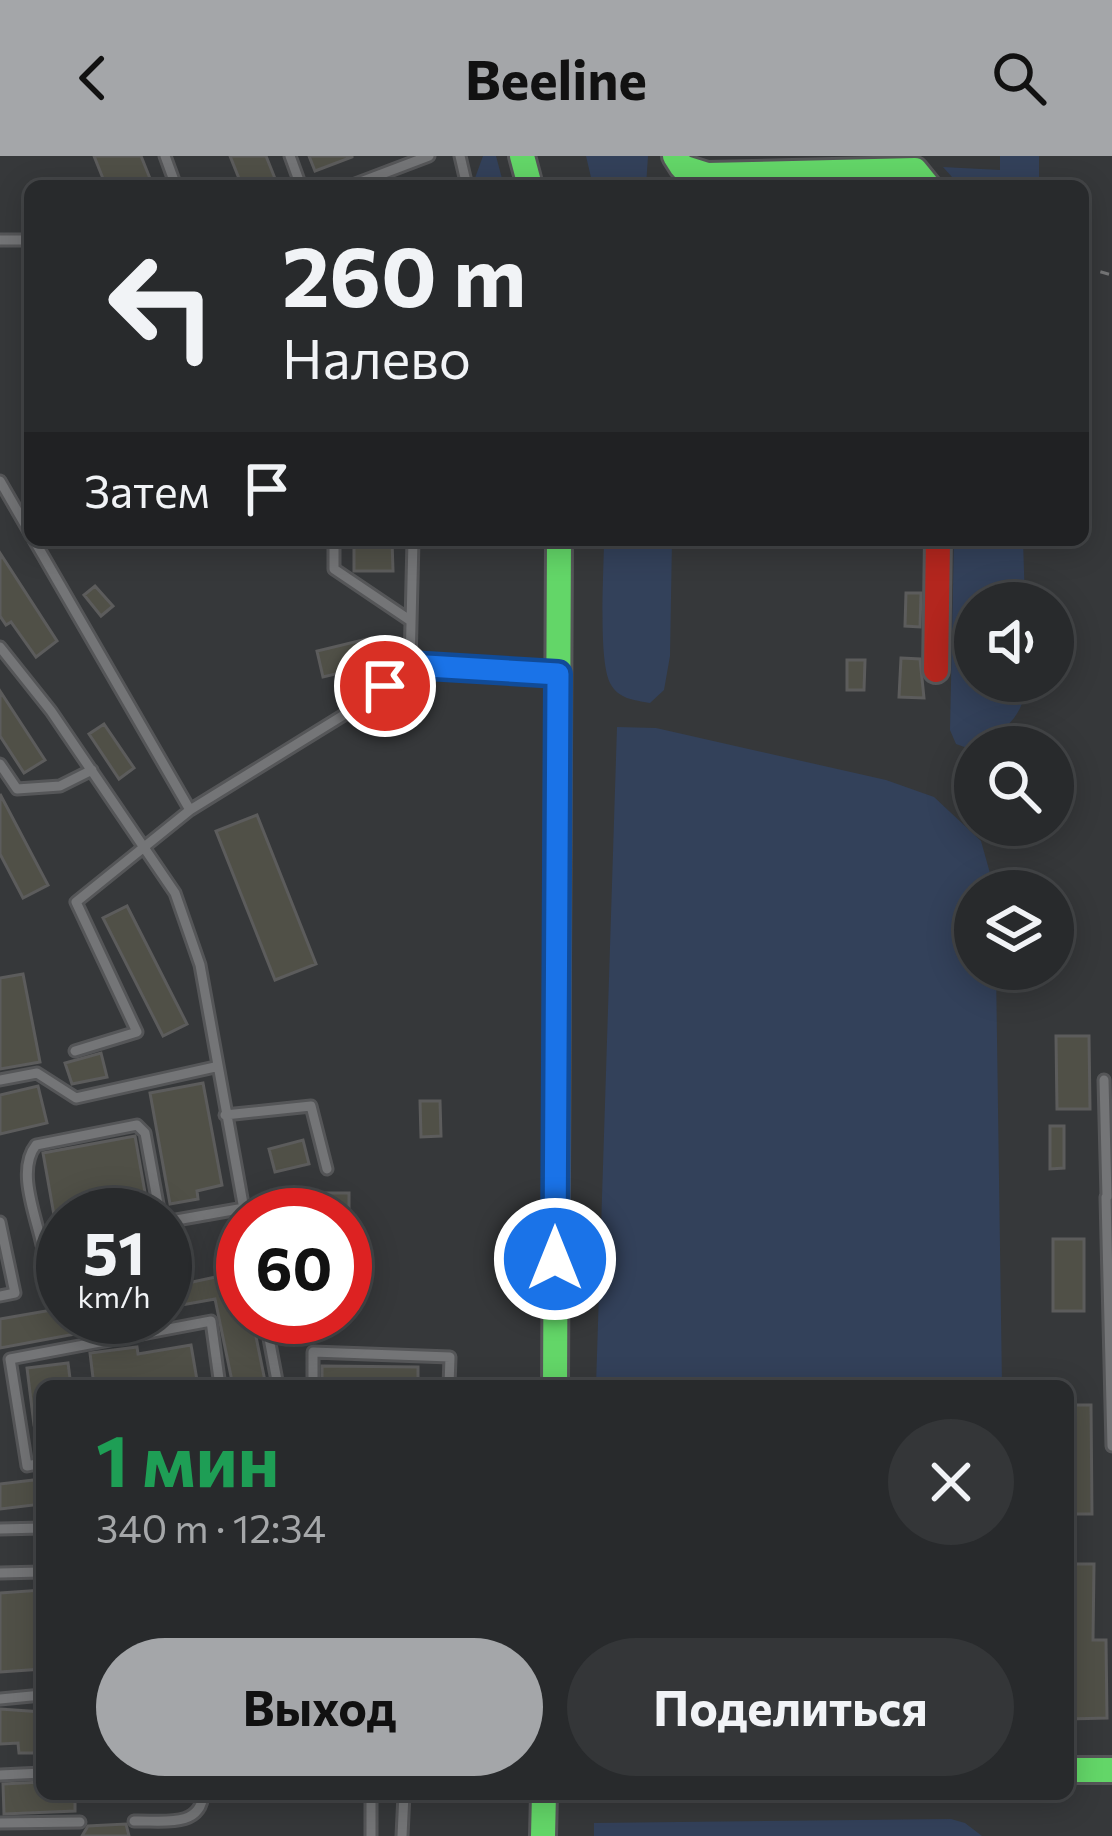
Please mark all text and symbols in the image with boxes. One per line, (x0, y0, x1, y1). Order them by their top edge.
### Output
icon: back (60, 45, 126, 111)
text: Beeline (465, 45, 647, 111)
icon: search (986, 45, 1052, 111)
text: 260 m (282, 222, 526, 324)
icon: left (84, 228, 240, 384)
text: Налево (282, 324, 471, 390)
icon: arrive (234, 456, 300, 522)
text: Затем (84, 462, 210, 517)
map controls (954, 582, 1074, 990)
button: sound (954, 582, 1074, 702)
pin (334, 635, 436, 737)
icon: arrive (352, 653, 418, 719)
button: search (954, 726, 1074, 846)
button: layers (954, 870, 1074, 990)
speed limit sign: 60 (216, 1188, 372, 1344)
position arrow (492, 1196, 618, 1322)
text: 51 (83, 1214, 145, 1287)
text: km/h (78, 1277, 150, 1314)
text: 1 мин (96, 1414, 279, 1502)
button: close (888, 1419, 1014, 1545)
text: 340 m · 12:34 (96, 1503, 326, 1551)
button: Выход (96, 1638, 543, 1776)
button: Поделиться (567, 1638, 1014, 1776)

